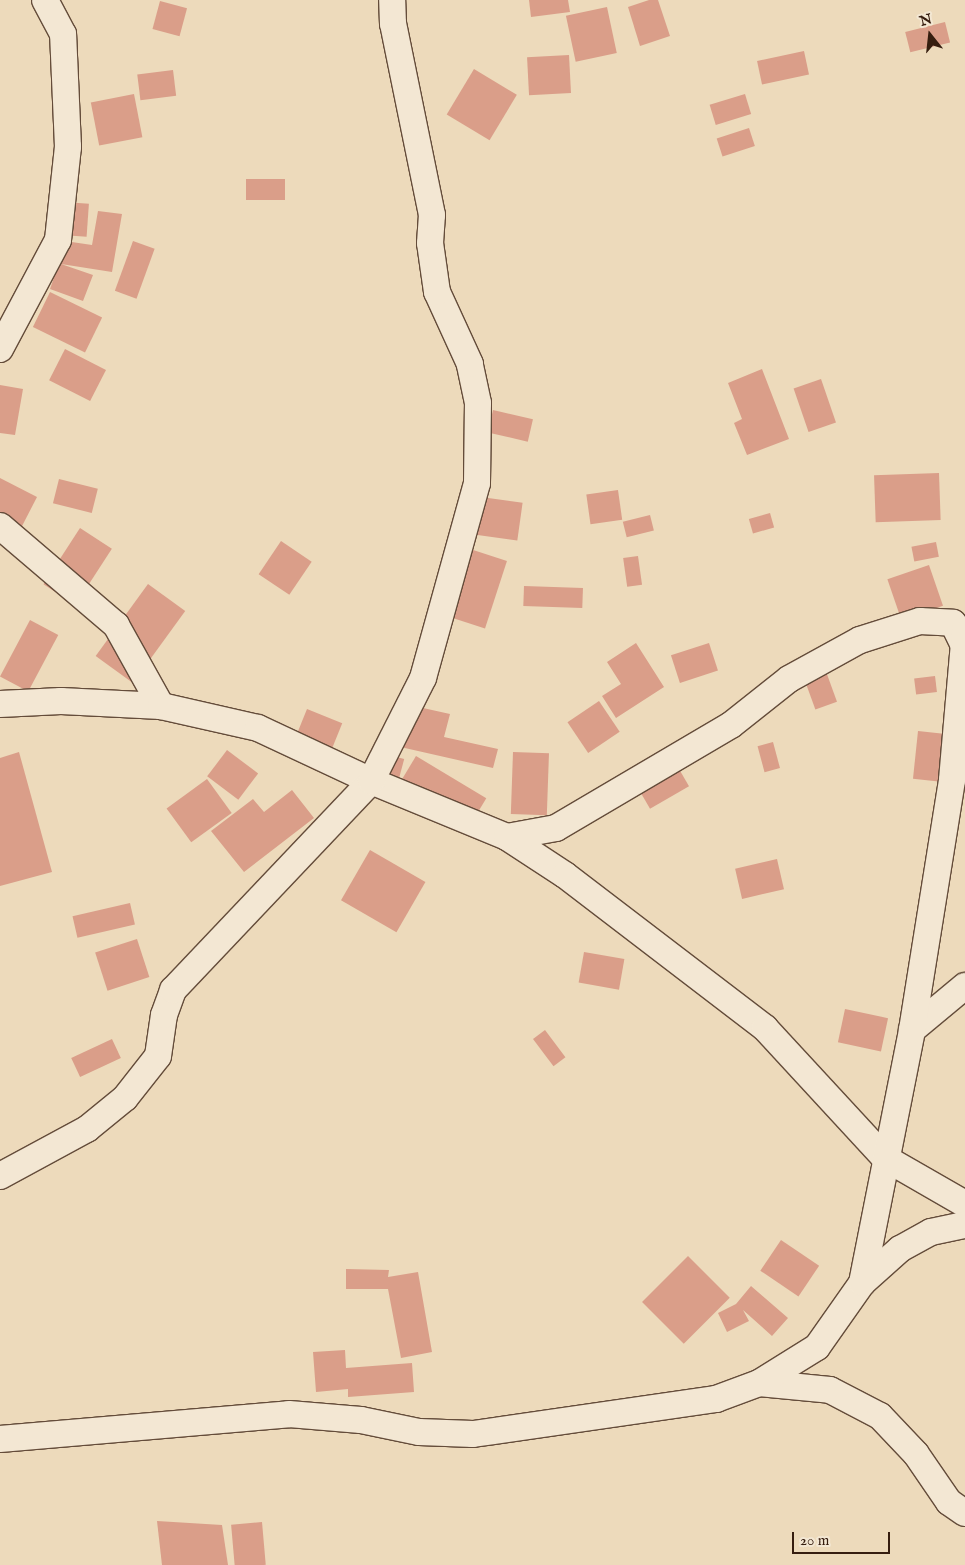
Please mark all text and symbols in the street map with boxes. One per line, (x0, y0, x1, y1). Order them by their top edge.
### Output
north arrow (905, 10, 955, 60)
text: N (918, 10, 934, 31)
scale bar (795, 1522, 892, 1554)
text: 20 m (800, 1531, 829, 1550)

